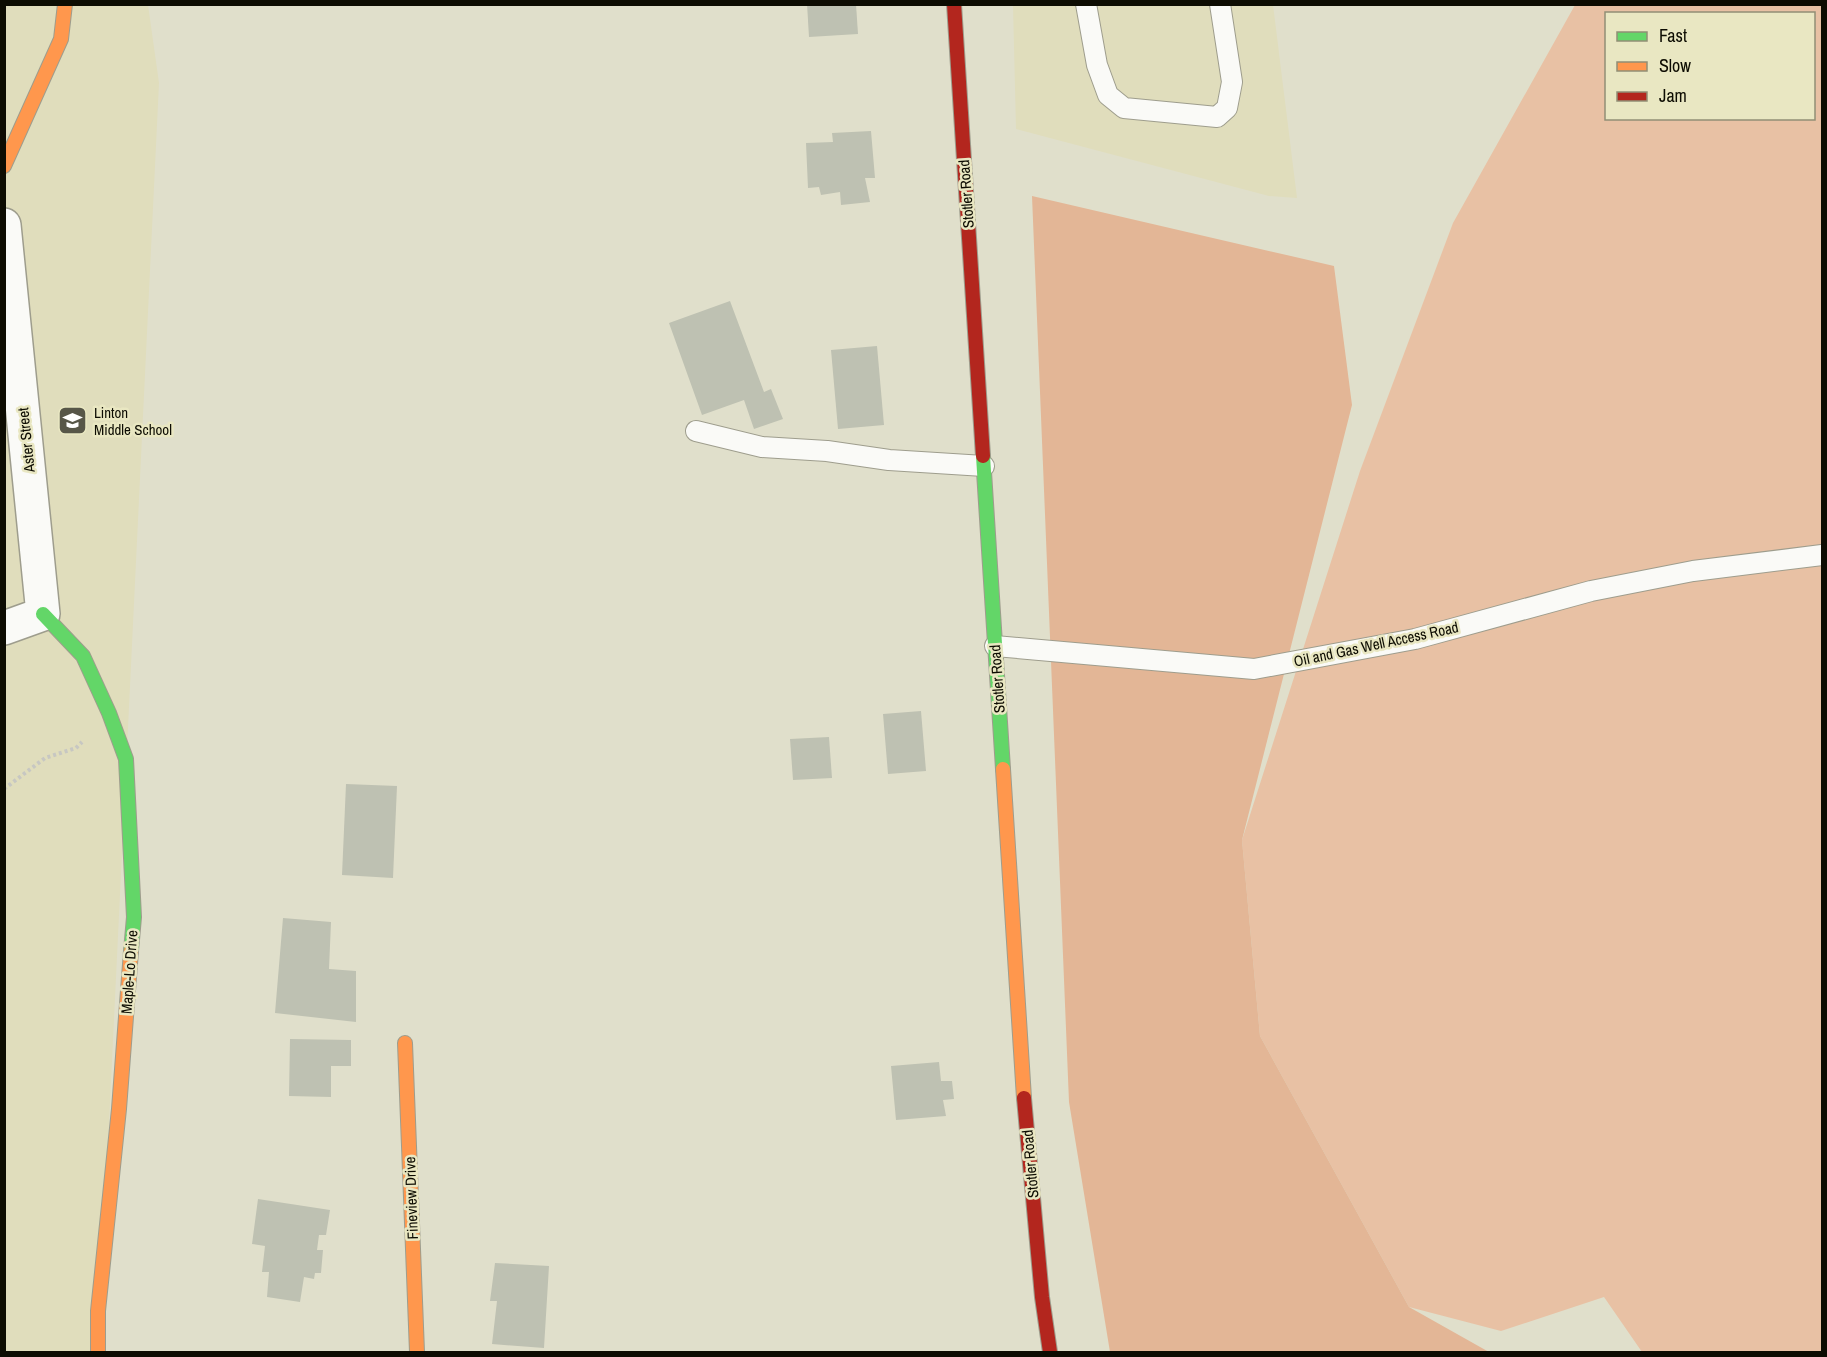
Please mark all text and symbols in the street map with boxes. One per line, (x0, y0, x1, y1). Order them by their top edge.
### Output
legend (1605, 12, 1815, 120)
text: Fast (1659, 23, 1687, 48)
text: Slow (1659, 53, 1691, 78)
text: Jam (1659, 83, 1687, 108)
street label: Stotler Road (953, 159, 979, 229)
place label: Linton Middle School (94, 402, 172, 440)
school or university icon: Linton Middle School (57, 405, 89, 437)
street label: Aster Street (12, 406, 40, 474)
street label: Oil and Gas Well Access Road (1292, 616, 1460, 672)
street label: Stotler Road (984, 644, 1010, 714)
street label: Maple-Lo Drive (116, 929, 142, 1015)
street label: Stotler Road (1017, 1129, 1043, 1199)
street label: Fineview Drive (399, 1156, 423, 1240)

